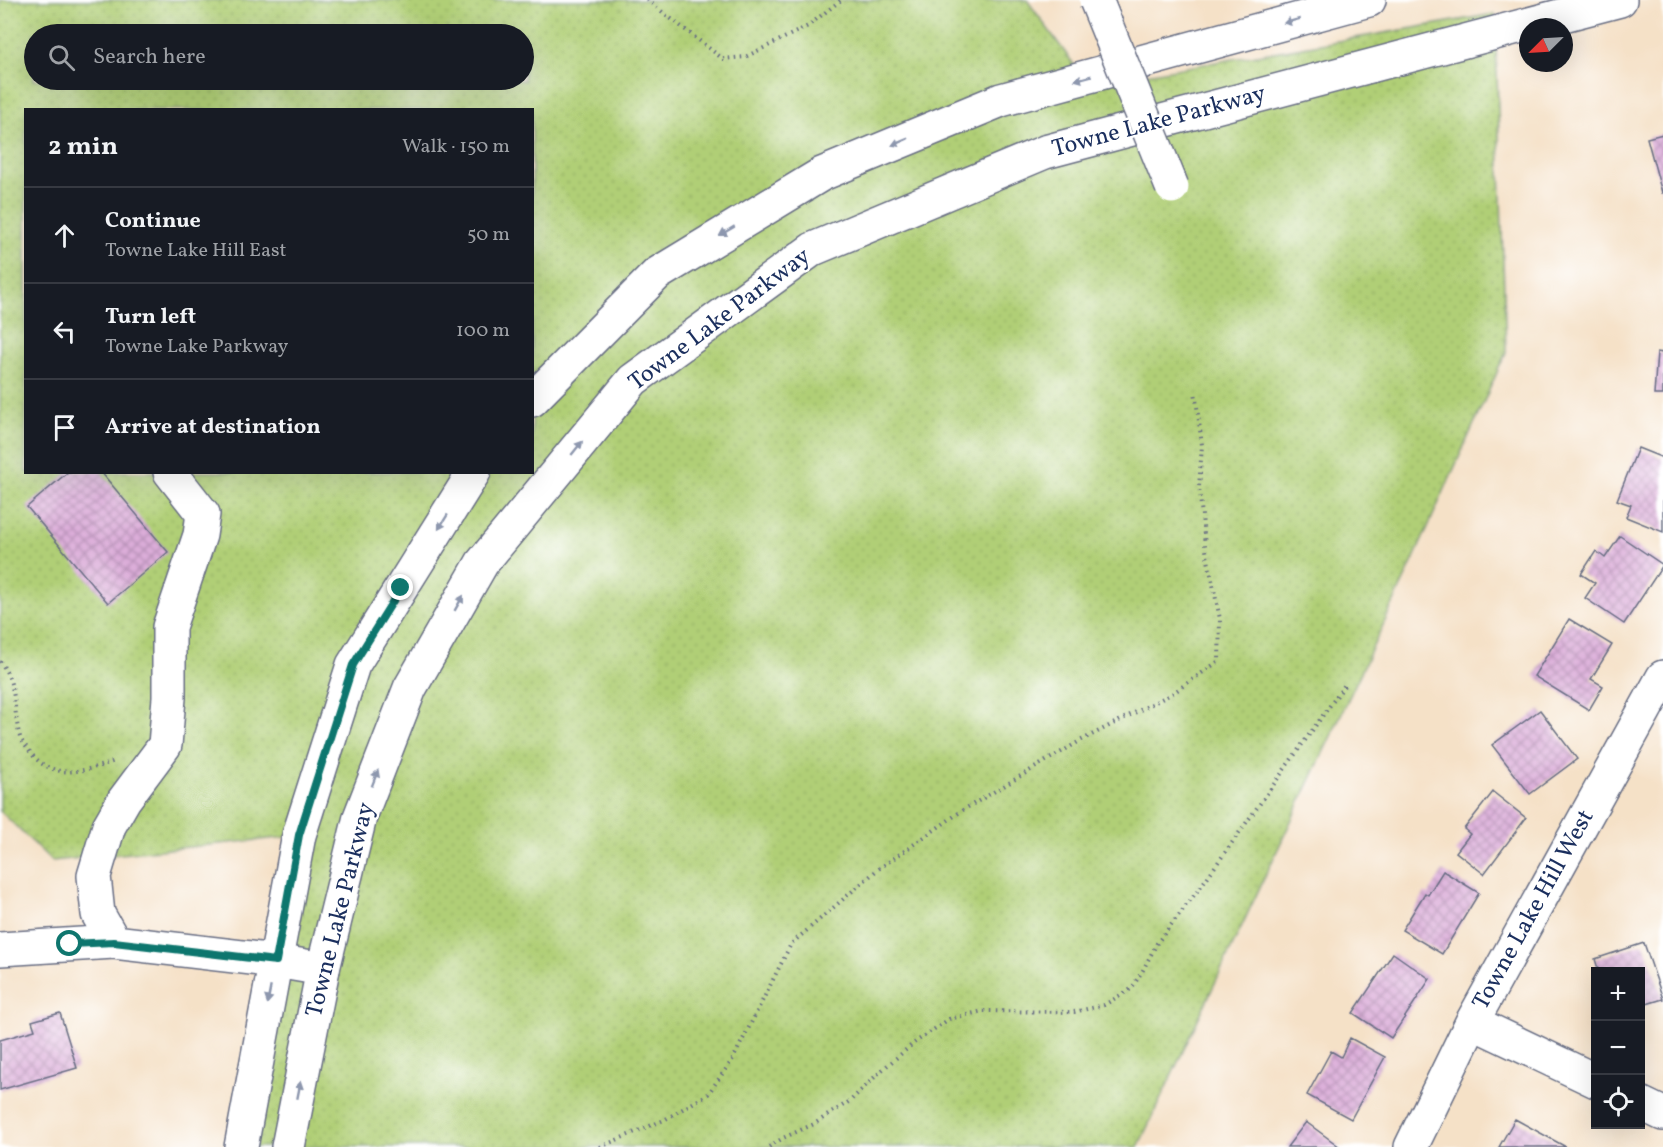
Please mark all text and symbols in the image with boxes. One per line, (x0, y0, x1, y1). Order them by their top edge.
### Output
one-way arrow (1283, 17, 1301, 26)
north arrow (1519, 18, 1573, 72)
search box (24, 24, 534, 90)
icon: search (45, 41, 78, 74)
text: Search here (93, 42, 206, 73)
one-way arrow (1074, 73, 1093, 83)
street label: Towne Lake Parkway (1048, 77, 1270, 167)
text: 2 min (48, 129, 118, 165)
text: Walk · 150 m (402, 133, 510, 161)
one-way arrow (890, 137, 908, 147)
text: Continue (105, 206, 201, 237)
icon: ahead (48, 219, 81, 252)
text: 50 m (467, 221, 510, 249)
one-way arrow (719, 226, 735, 237)
text: Towne Lake Hill East (105, 237, 286, 265)
street label: Towne Lake Parkway (622, 240, 818, 400)
text: Turn left (105, 302, 196, 333)
icon: left (48, 315, 81, 348)
text: 100 m (456, 317, 510, 345)
text: Towne Lake Parkway (105, 333, 288, 361)
icon: arrive (48, 411, 81, 444)
text: Arrive at destination (105, 412, 321, 443)
one-way arrow (570, 440, 583, 456)
one-way arrow (437, 514, 448, 530)
route end (387, 574, 413, 600)
one-way arrow (454, 594, 464, 611)
one-way arrow (371, 769, 380, 787)
street label: Towne Lake Parkway (298, 799, 384, 1021)
street label: Towne Lake Hill West (1465, 804, 1603, 1016)
route start (56, 930, 82, 956)
map controls (1591, 967, 1645, 1129)
button: + (1591, 967, 1645, 1021)
one-way arrow (264, 986, 273, 1005)
button: − (1591, 1021, 1645, 1075)
button: locate (1591, 1075, 1645, 1129)
one-way arrow (295, 1080, 304, 1099)

